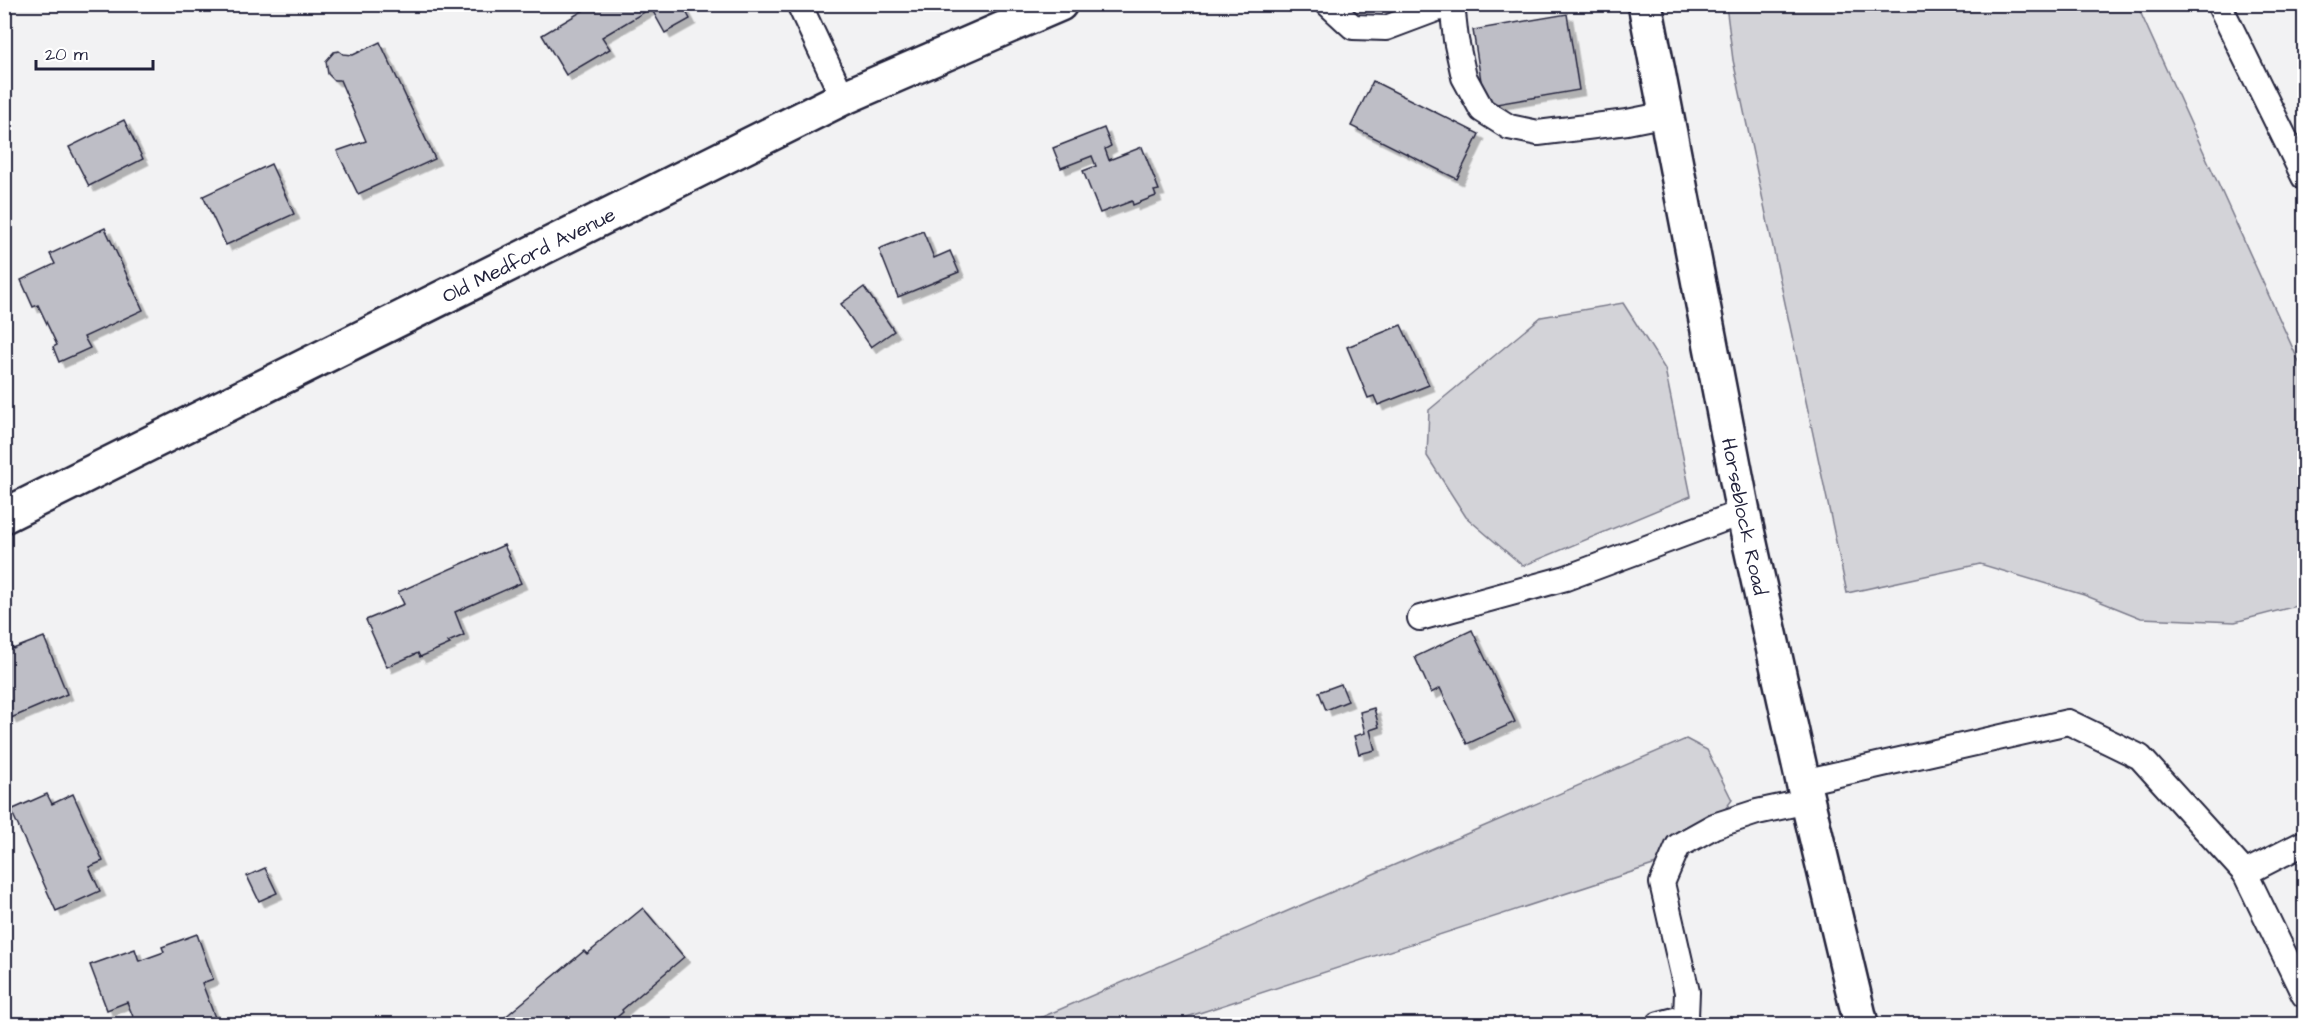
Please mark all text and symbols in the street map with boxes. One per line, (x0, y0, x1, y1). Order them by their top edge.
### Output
scale bar (36, 33, 153, 71)
text: 20 m (45, 42, 88, 67)
street label: Old Medford Avenue (438, 201, 620, 310)
street label: Horseblock Road (1714, 436, 1774, 598)

